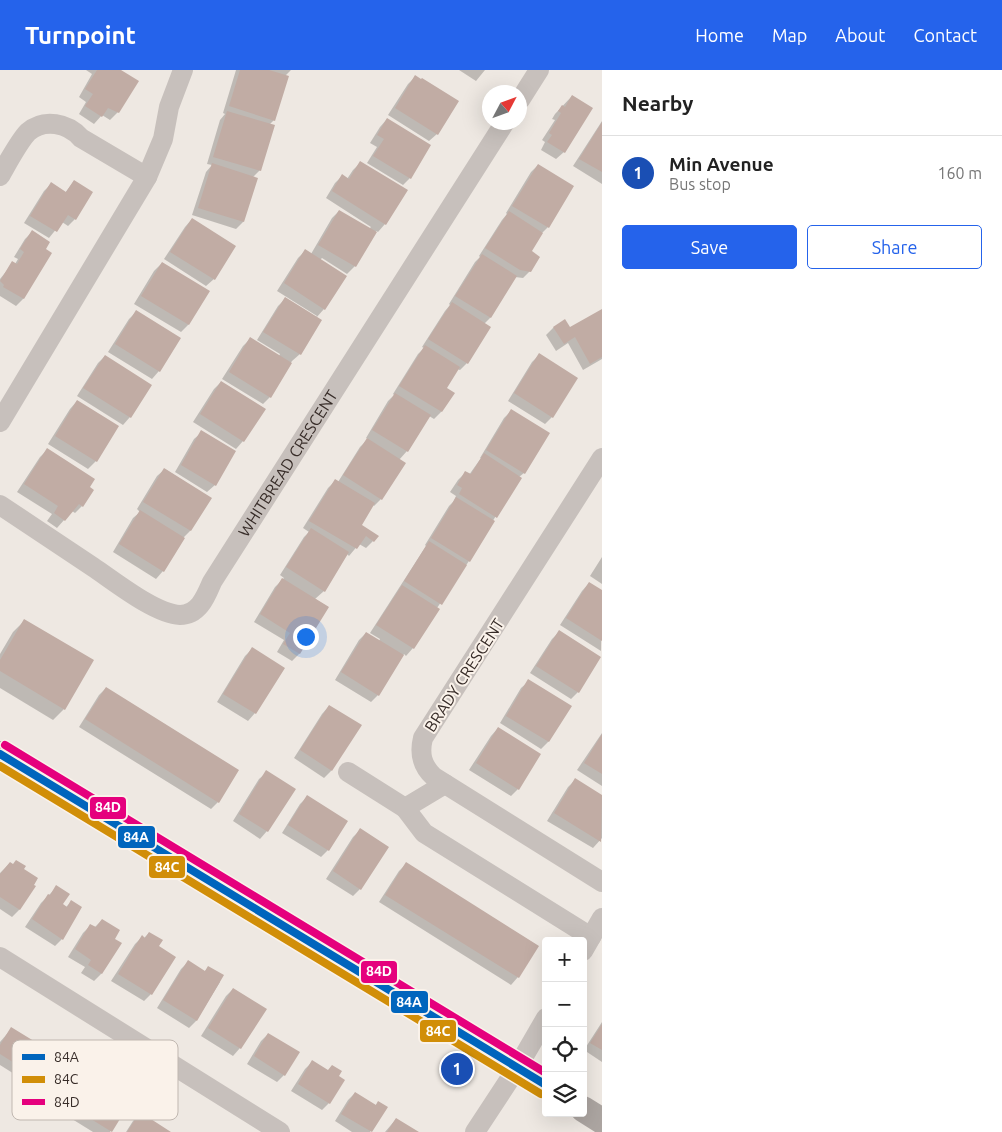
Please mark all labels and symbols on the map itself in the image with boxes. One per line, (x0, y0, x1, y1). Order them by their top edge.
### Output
north arrow (482, 85, 527, 130)
street label: WHITBREAD CRESCENT (234, 387, 341, 540)
street label: BRADY CRESCENT (421, 615, 507, 735)
your location (293, 624, 319, 650)
line badge: 84D (89, 796, 127, 820)
text: 84D (95, 799, 121, 815)
line badge: 84A (117, 825, 156, 849)
text: 84A (123, 829, 149, 845)
line badge: 84C (148, 855, 186, 879)
text: 84C (155, 859, 179, 875)
line badge: 84D (360, 960, 398, 984)
text: 84D (366, 963, 392, 979)
line badge: 84A (390, 990, 429, 1014)
text: 84A (396, 994, 422, 1010)
line badge: 84C (419, 1019, 457, 1043)
text: 84C (426, 1023, 450, 1039)
legend (12, 1040, 178, 1120)
text: 84A (54, 1049, 79, 1065)
pin: 1 (441, 1050, 473, 1088)
text: 84C (54, 1071, 79, 1087)
text: 84D (54, 1094, 80, 1110)

